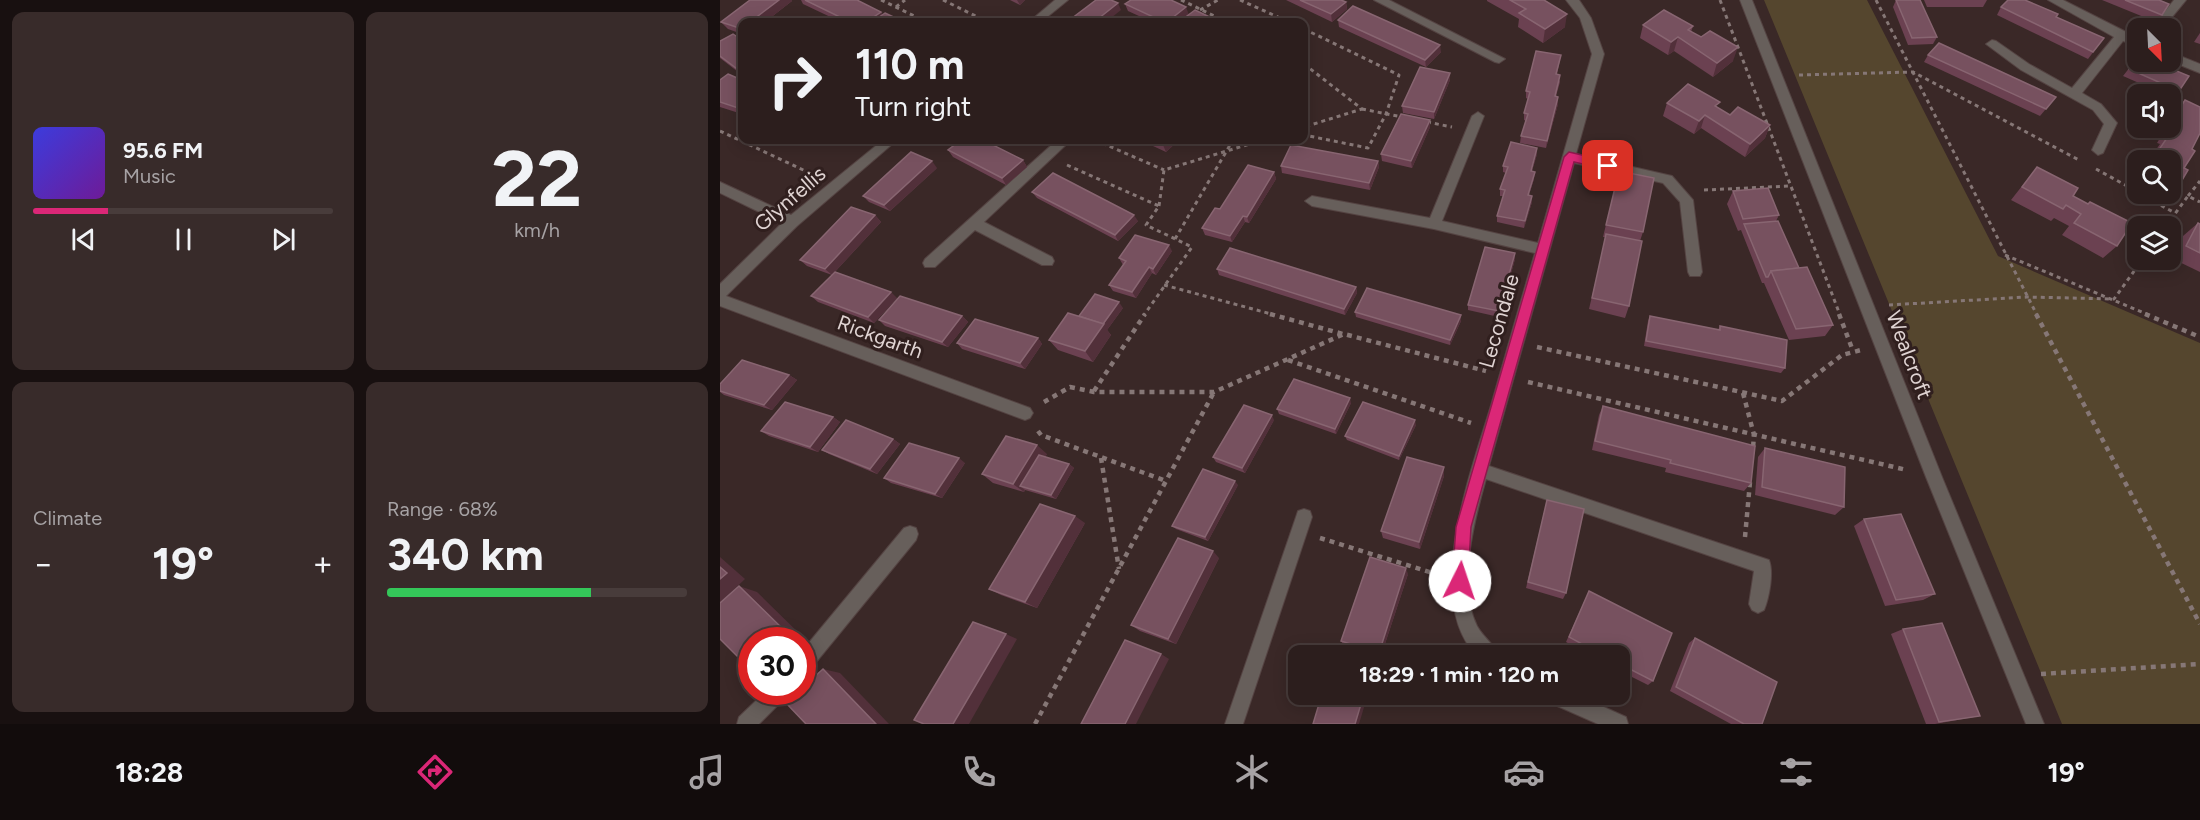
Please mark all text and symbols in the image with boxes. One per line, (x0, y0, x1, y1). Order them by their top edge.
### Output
north arrow (2127, 18, 2181, 72)
map controls (2127, 18, 2181, 270)
text: 110 m (855, 39, 964, 90)
icon: right (756, 42, 834, 120)
button: sound (2127, 84, 2181, 138)
text: Turn right (855, 90, 971, 123)
text: 22 (492, 132, 582, 226)
text: 95.6 FM (123, 137, 203, 164)
pin (1582, 140, 1633, 191)
icon: arrive (1591, 149, 1624, 182)
button: search (2127, 150, 2181, 204)
street label: Glynfellis (749, 161, 830, 236)
text: Music (123, 164, 176, 188)
button: layers (2127, 216, 2181, 270)
text: km/h (514, 218, 560, 242)
icon: previous (67, 223, 100, 256)
icon: pause (167, 223, 200, 256)
icon: next (267, 223, 300, 256)
street label: Lecondale (1473, 271, 1524, 371)
street label: Wealcroft (1881, 307, 1938, 402)
street label: Rickgarth (834, 310, 926, 364)
text: Range · 68% (387, 497, 498, 521)
text: Climate (33, 506, 102, 530)
text: 340 km (387, 527, 544, 581)
text: 19° (152, 536, 214, 590)
text: − (33, 544, 54, 583)
text: + (312, 544, 333, 583)
position arrow (1428, 549, 1492, 613)
speed limit sign: 30 (738, 627, 816, 705)
text: 18:29 · 1 min · 120 m (1359, 661, 1559, 688)
icon: directions (414, 751, 456, 793)
icon: music (686, 751, 728, 793)
icon: phone (958, 751, 1000, 793)
icon: climate (1231, 751, 1273, 793)
icon: car (1503, 751, 1545, 793)
icon: filters (1775, 751, 1817, 793)
text: 18:28 (115, 756, 183, 789)
text: 19° (2048, 756, 2085, 789)

